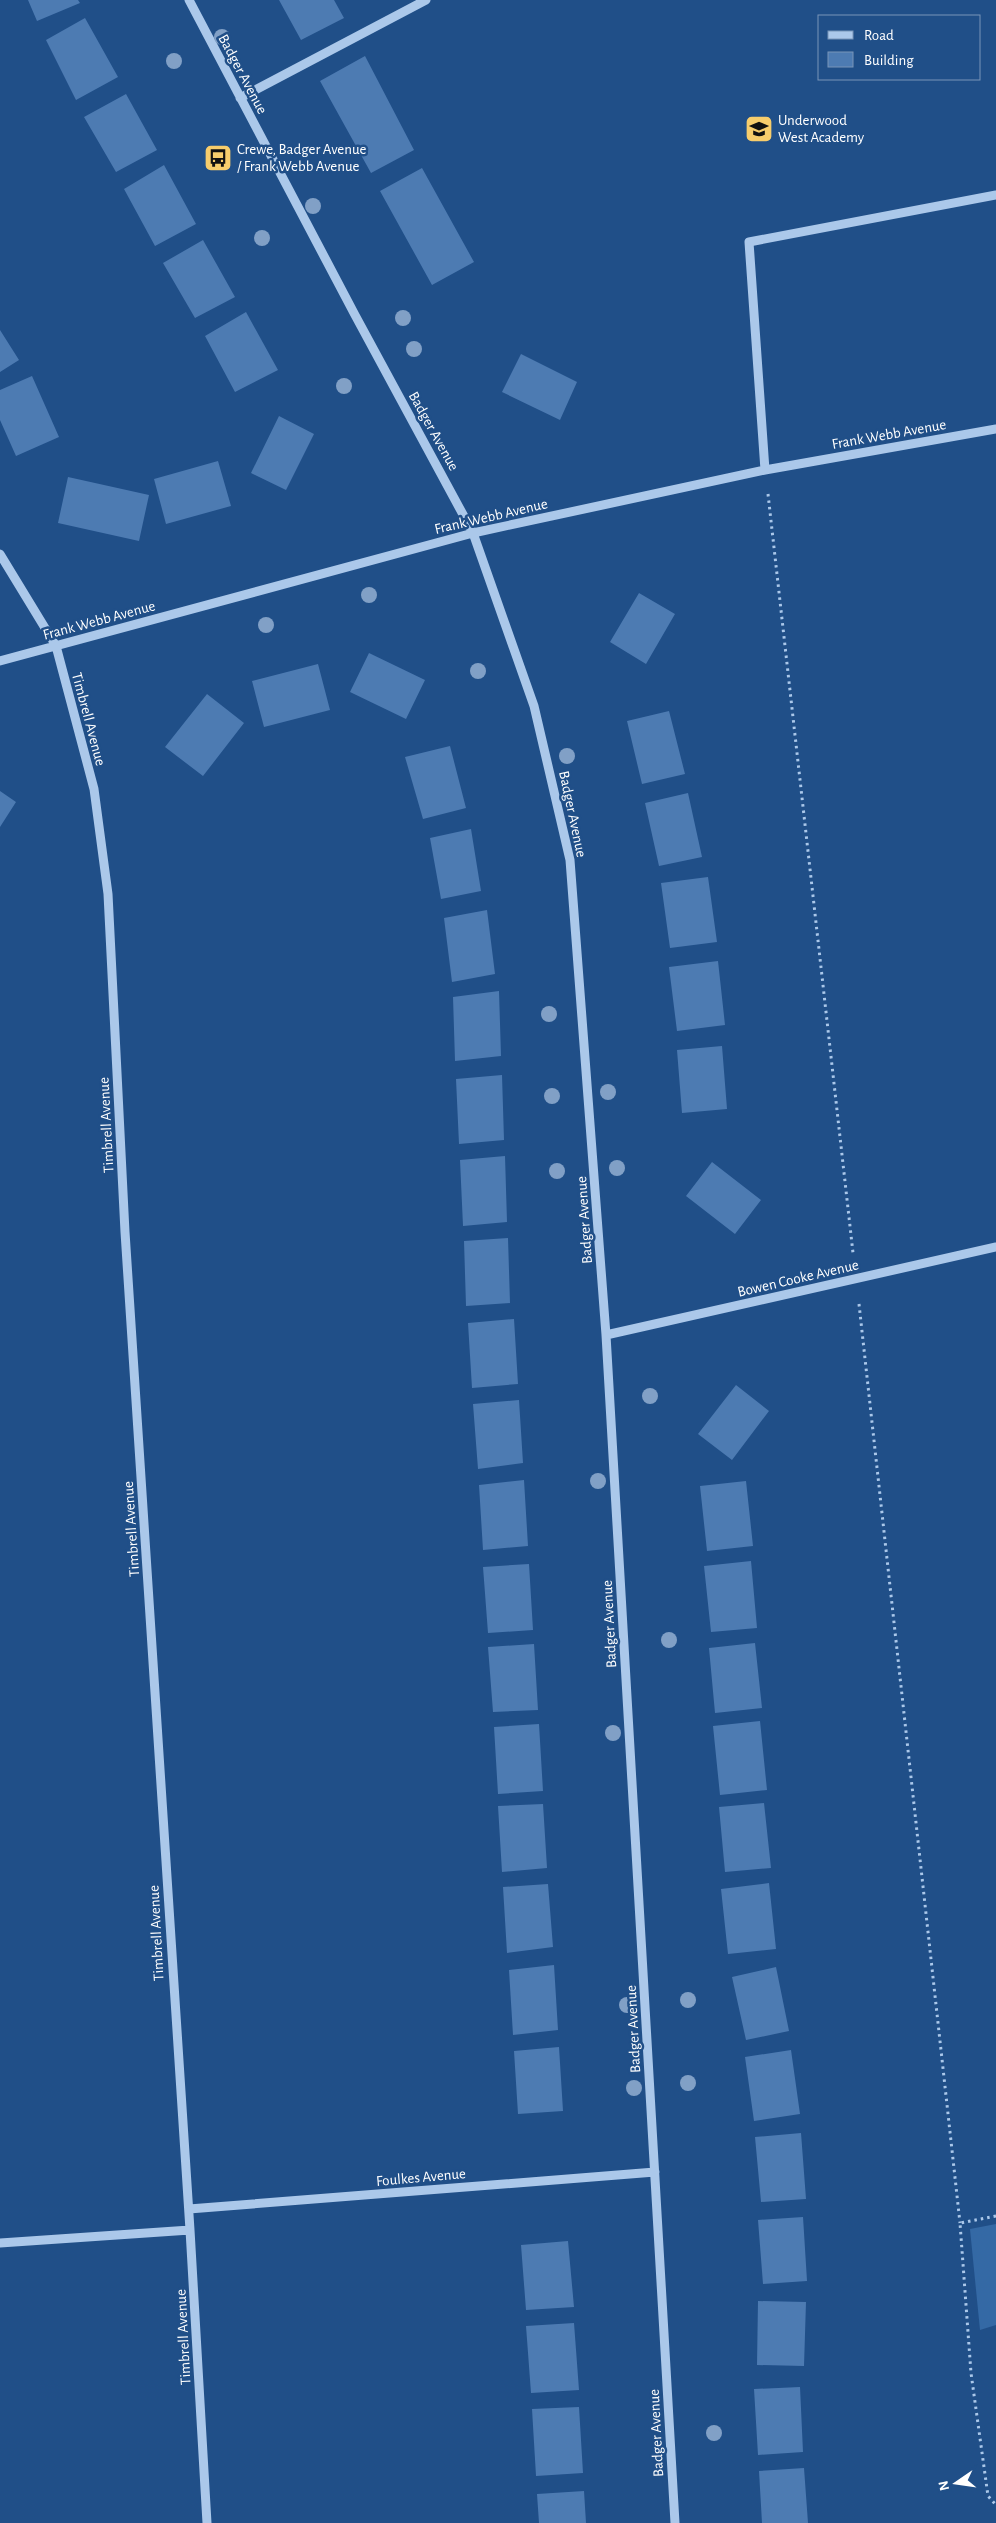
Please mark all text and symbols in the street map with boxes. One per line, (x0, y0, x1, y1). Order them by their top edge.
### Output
legend (818, 15, 981, 80)
text: Road (864, 28, 894, 43)
street label: Badger Avenue (215, 32, 270, 117)
text: Building (864, 53, 914, 68)
place label: Underwood West Academy (778, 113, 865, 145)
school or university icon: Underwood West Academy (744, 114, 774, 144)
place label: Crewe, Badger Avenue / Frank Webb Avenue (237, 142, 367, 174)
bus stop icon: Crewe, Badger Avenue / Frank Webb Avenue (203, 143, 233, 173)
street label: Badger Avenue (406, 389, 461, 473)
street label: Frank Webb Avenue (831, 417, 947, 452)
street label: Frank Webb Avenue (433, 496, 549, 537)
street label: Frank Webb Avenue (41, 598, 157, 643)
street label: Timbrell Avenue (69, 671, 108, 767)
street label: Badger Avenue (556, 769, 589, 859)
street label: Timbrell Avenue (96, 1077, 116, 1173)
street label: Badger Avenue (574, 1175, 595, 1264)
street label: Bowen Cooke Avenue (736, 1257, 860, 1300)
street label: Timbrell Avenue (121, 1481, 142, 1577)
street label: Badger Avenue (600, 1580, 619, 1668)
street label: Timbrell Avenue (146, 1885, 166, 1981)
street label: Badger Avenue (624, 1985, 643, 2073)
street label: Foulkes Avenue (376, 2166, 467, 2189)
street label: Timbrell Avenue (173, 2289, 193, 2385)
street label: Badger Avenue (647, 2389, 666, 2477)
north arrow (931, 2458, 981, 2508)
text: N (936, 2479, 952, 2492)

